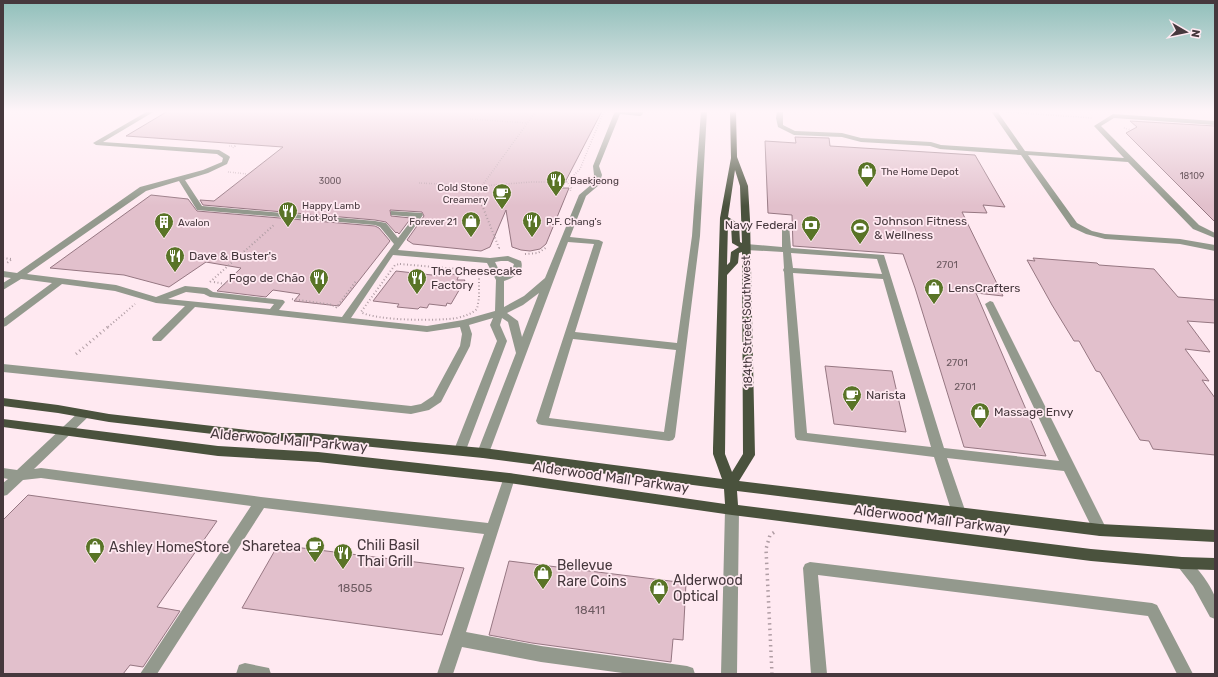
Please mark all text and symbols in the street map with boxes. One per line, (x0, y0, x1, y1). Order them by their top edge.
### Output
north arrow (1166, 12, 1206, 52)
text: N (1188, 29, 1202, 38)
shop icon: The Home Depot (856, 160, 878, 188)
place label: The Home Depot (881, 166, 959, 178)
restaurant icon: Baekjeong (545, 169, 567, 197)
house number: 18109 (1180, 171, 1204, 181)
place label: Baekjeong (570, 175, 619, 187)
house number: 3000 (319, 176, 342, 186)
place label: Cold Stone Creamery (437, 182, 488, 206)
cafe icon: Cold Stone Creamery (491, 182, 513, 210)
restaurant icon: Happy Lamb Hot Pot (277, 200, 299, 228)
place label: Happy Lamb Hot Pot (302, 200, 360, 224)
shop icon: Forever 21 (460, 210, 482, 238)
restaurant icon: P.F. Chang's (521, 210, 543, 238)
building icon: Avalon (153, 211, 175, 239)
bank icon: Navy Federal (800, 214, 822, 242)
place label: Johnson Fitness & Wellness (874, 214, 967, 242)
place label: Forever 21 (409, 216, 457, 228)
place label: P.F. Chang's (546, 216, 602, 228)
place label: Avalon (178, 217, 209, 229)
sports icon: Johnson Fitness & Wellness (849, 217, 871, 245)
place label: Navy Federal (725, 218, 797, 232)
restaurant icon: Dave & Buster's (164, 245, 186, 273)
place label: Dave & Buster's (189, 249, 277, 263)
street label: 184th Street Southwest (739, 255, 755, 389)
house number: 2701 (936, 259, 958, 271)
place label: The Cheesecake Factory (431, 264, 522, 292)
restaurant icon: Fogo de Chão (308, 267, 330, 295)
restaurant icon: The Cheesecake Factory (406, 267, 428, 295)
place label: Fogo de Chão (229, 271, 305, 285)
shop icon: LensCrafters (923, 277, 945, 305)
place label: LensCrafters (948, 281, 1020, 295)
house number: 2701 (946, 357, 968, 369)
house number: 2701 (954, 381, 976, 393)
cafe icon: Narista (841, 384, 863, 412)
place label: Narista (866, 388, 906, 402)
shop icon: Massage Envy (969, 401, 991, 429)
place label: Massage Envy (994, 405, 1074, 419)
street label: Alderwood Mall Parkway (210, 425, 368, 456)
street label: Alderwood Mall Parkway (532, 458, 690, 497)
street label: Alderwood Mall Parkway (853, 501, 1011, 538)
cafe icon: Sharetea (304, 535, 326, 563)
shop icon: Ashley HomeStore (84, 536, 106, 564)
place label: Chili Basil Thai Grill (357, 537, 419, 570)
place label: Sharetea (242, 538, 301, 555)
place label: Ashley HomeStore (109, 539, 230, 556)
restaurant icon: Chili Basil Thai Grill (332, 542, 354, 570)
place label: Bellevue Rare Coins (557, 557, 627, 590)
shop icon: Bellevue Rare Coins (532, 562, 554, 590)
place label: Alderwood Optical (673, 572, 743, 605)
shop icon: Alderwood Optical (648, 577, 670, 605)
house number: 18505 (338, 581, 372, 595)
house number: 18411 (575, 603, 605, 617)

